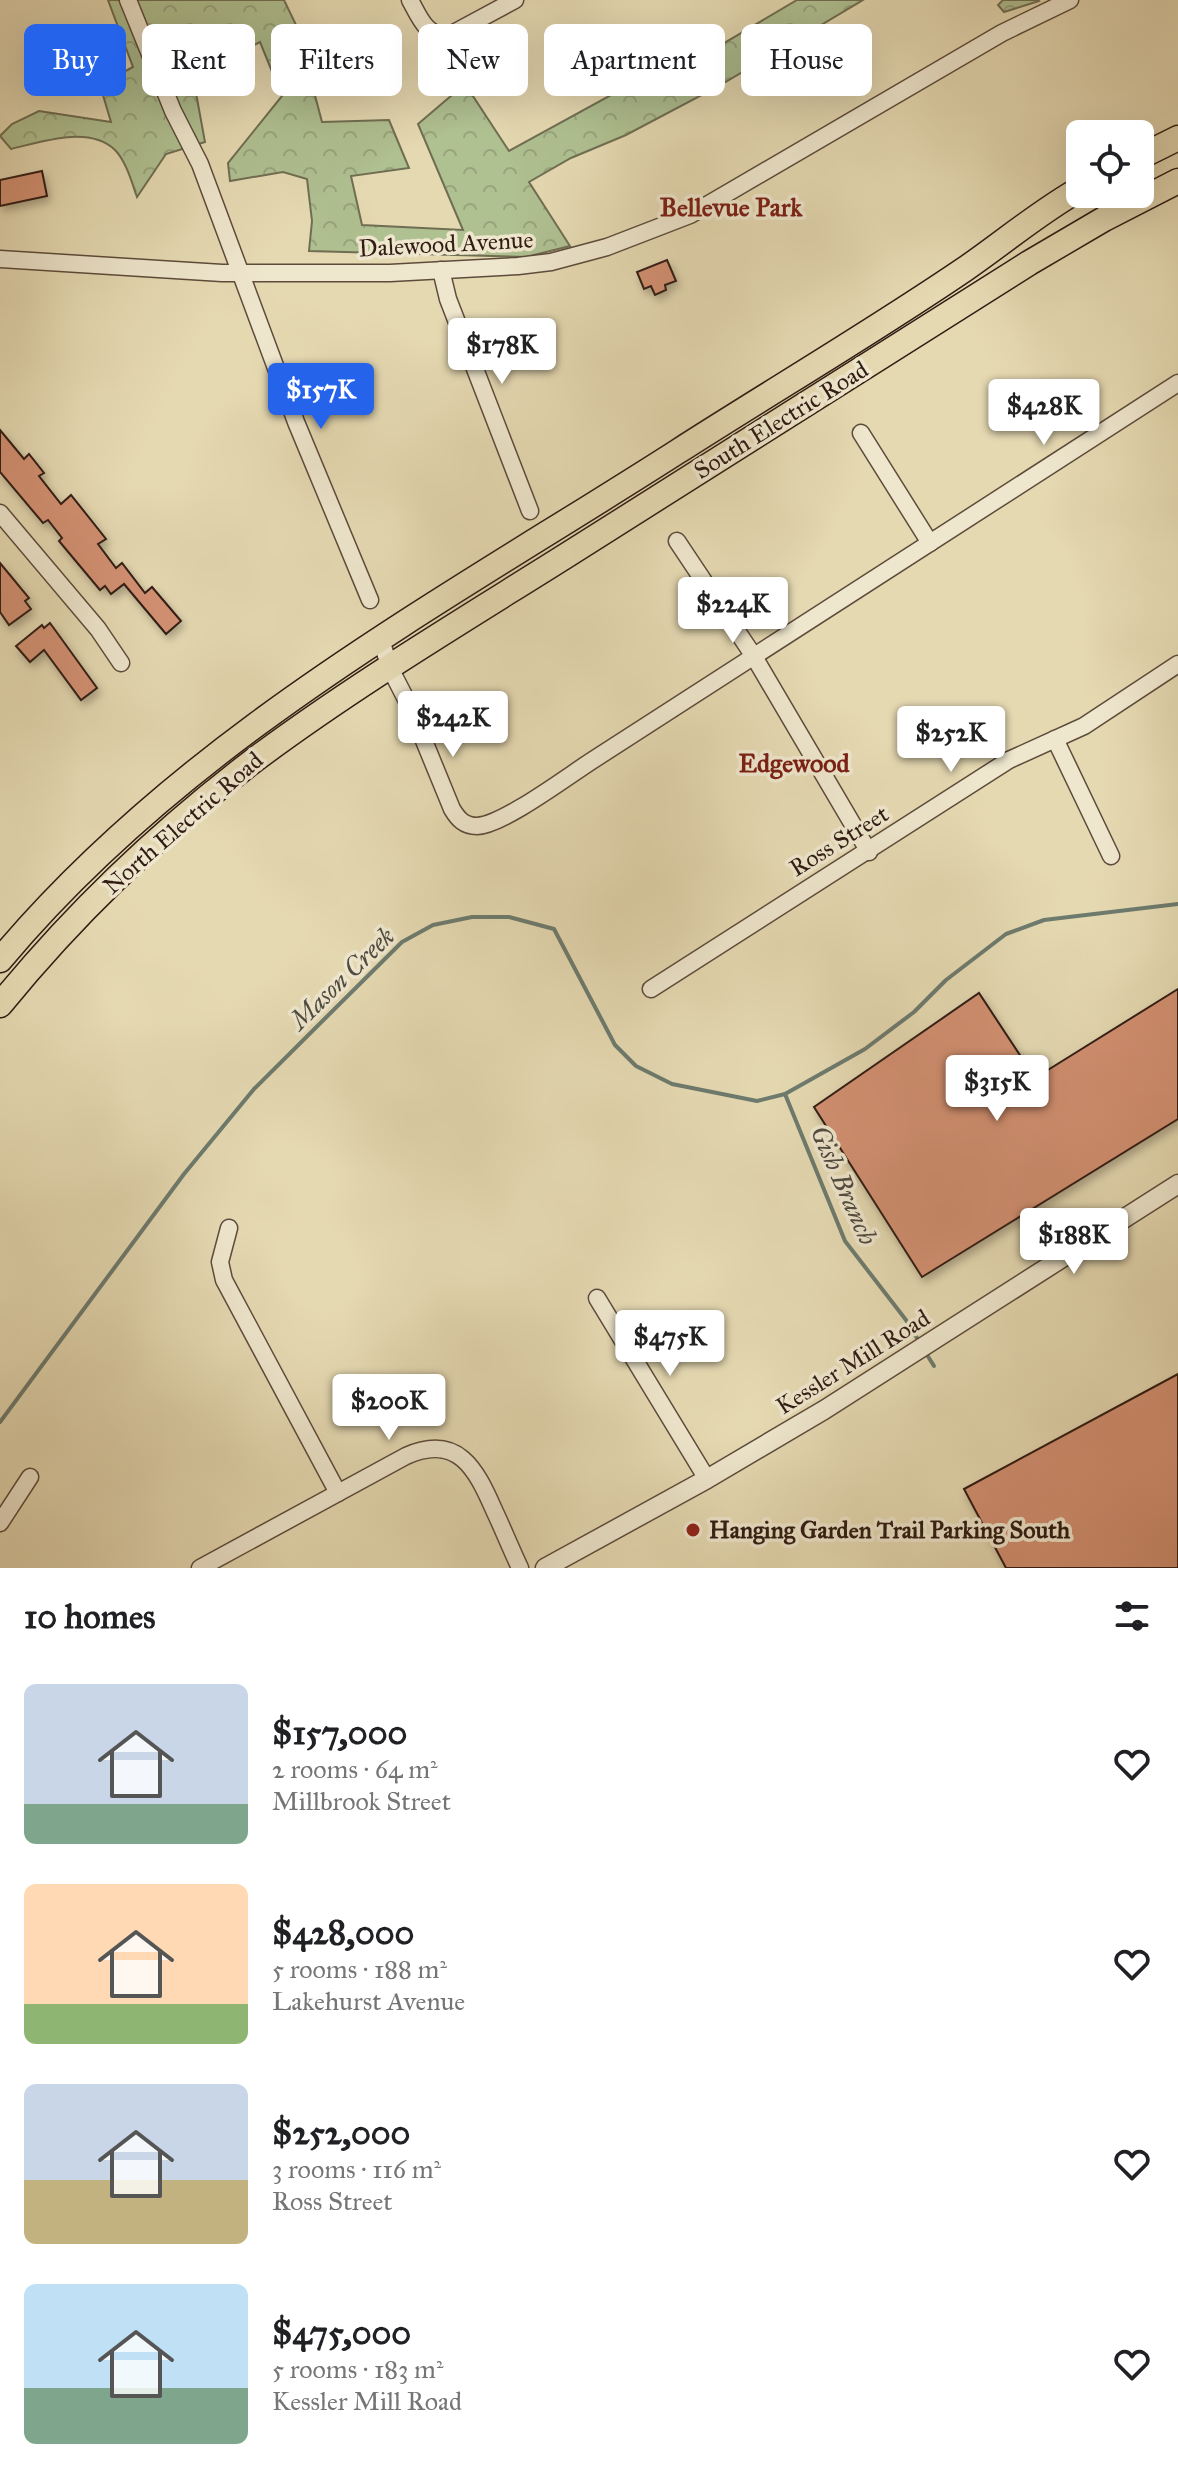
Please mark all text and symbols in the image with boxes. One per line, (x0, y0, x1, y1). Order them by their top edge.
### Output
chip: Buy (24, 24, 126, 96)
chip: Rent (142, 24, 255, 96)
chip: Filters (271, 24, 402, 96)
chip: New (418, 24, 528, 96)
chip: Apartment (544, 24, 725, 96)
chip: House (741, 24, 872, 96)
map controls (1066, 120, 1154, 208)
button: locate (1066, 120, 1154, 208)
district label: Bellevue Park (660, 191, 803, 223)
street label: Dalewood Avenue (358, 224, 534, 264)
pin: $178K (446, 318, 558, 386)
text: $178K (466, 328, 538, 360)
street label: South Electric Road (688, 354, 874, 486)
pin: $157K (265, 363, 377, 431)
text: $157K (286, 373, 356, 405)
pin: $428K (988, 379, 1100, 447)
text: $428K (1006, 389, 1082, 421)
pin: $224K (677, 577, 789, 645)
text: $224K (696, 587, 770, 619)
pin: $242K (397, 691, 509, 759)
text: $242K (416, 701, 490, 733)
pin: $252K (895, 706, 1007, 774)
text: $252K (915, 716, 987, 748)
street label: North Electric Road (97, 745, 269, 901)
district label: Edgewood (738, 747, 851, 780)
street label: Ross Street (784, 799, 895, 883)
water label: Mason Creek (281, 920, 401, 1038)
pin: $315K (941, 1055, 1053, 1123)
text: $315K (964, 1065, 1030, 1097)
water label: Gish Branch (804, 1120, 885, 1250)
pin: $188K (1018, 1208, 1130, 1276)
text: $188K (1038, 1218, 1110, 1250)
street label: Kessler Mill Road (771, 1303, 935, 1421)
pin: $475K (614, 1310, 726, 1378)
text: $475K (633, 1320, 707, 1352)
pin: $200K (333, 1374, 445, 1442)
text: $200K (350, 1384, 428, 1416)
place label: Hanging Garden Trail Parking South (709, 1515, 1071, 1545)
marker: Hanging Garden Trail Parking South (684, 1521, 702, 1539)
icon: filters (1110, 1594, 1154, 1638)
text: 10 homes (24, 1596, 155, 1637)
text: $157,000 (272, 1712, 407, 1753)
icon: home (88, 1716, 184, 1812)
icon: heart (1110, 1742, 1154, 1786)
text: 2 rooms · 64 m² (272, 1753, 438, 1785)
text: Millbrook Street (272, 1785, 451, 1817)
text: $428,000 (272, 1912, 414, 1953)
icon: home (88, 1916, 184, 2012)
icon: heart (1110, 1942, 1154, 1986)
text: 5 rooms · 188 m² (272, 1953, 447, 1985)
text: Lakehurst Avenue (272, 1985, 465, 2017)
text: $252,000 (272, 2112, 410, 2153)
icon: home (88, 2116, 184, 2212)
icon: heart (1110, 2142, 1154, 2186)
text: 3 rooms · 116 m² (272, 2153, 441, 2185)
text: Ross Street (272, 2185, 393, 2217)
text: $475,000 (272, 2312, 411, 2353)
icon: home (88, 2316, 184, 2412)
icon: heart (1110, 2342, 1154, 2386)
text: 5 rooms · 183 m² (272, 2353, 444, 2385)
text: Kessler Mill Road (272, 2385, 462, 2417)

